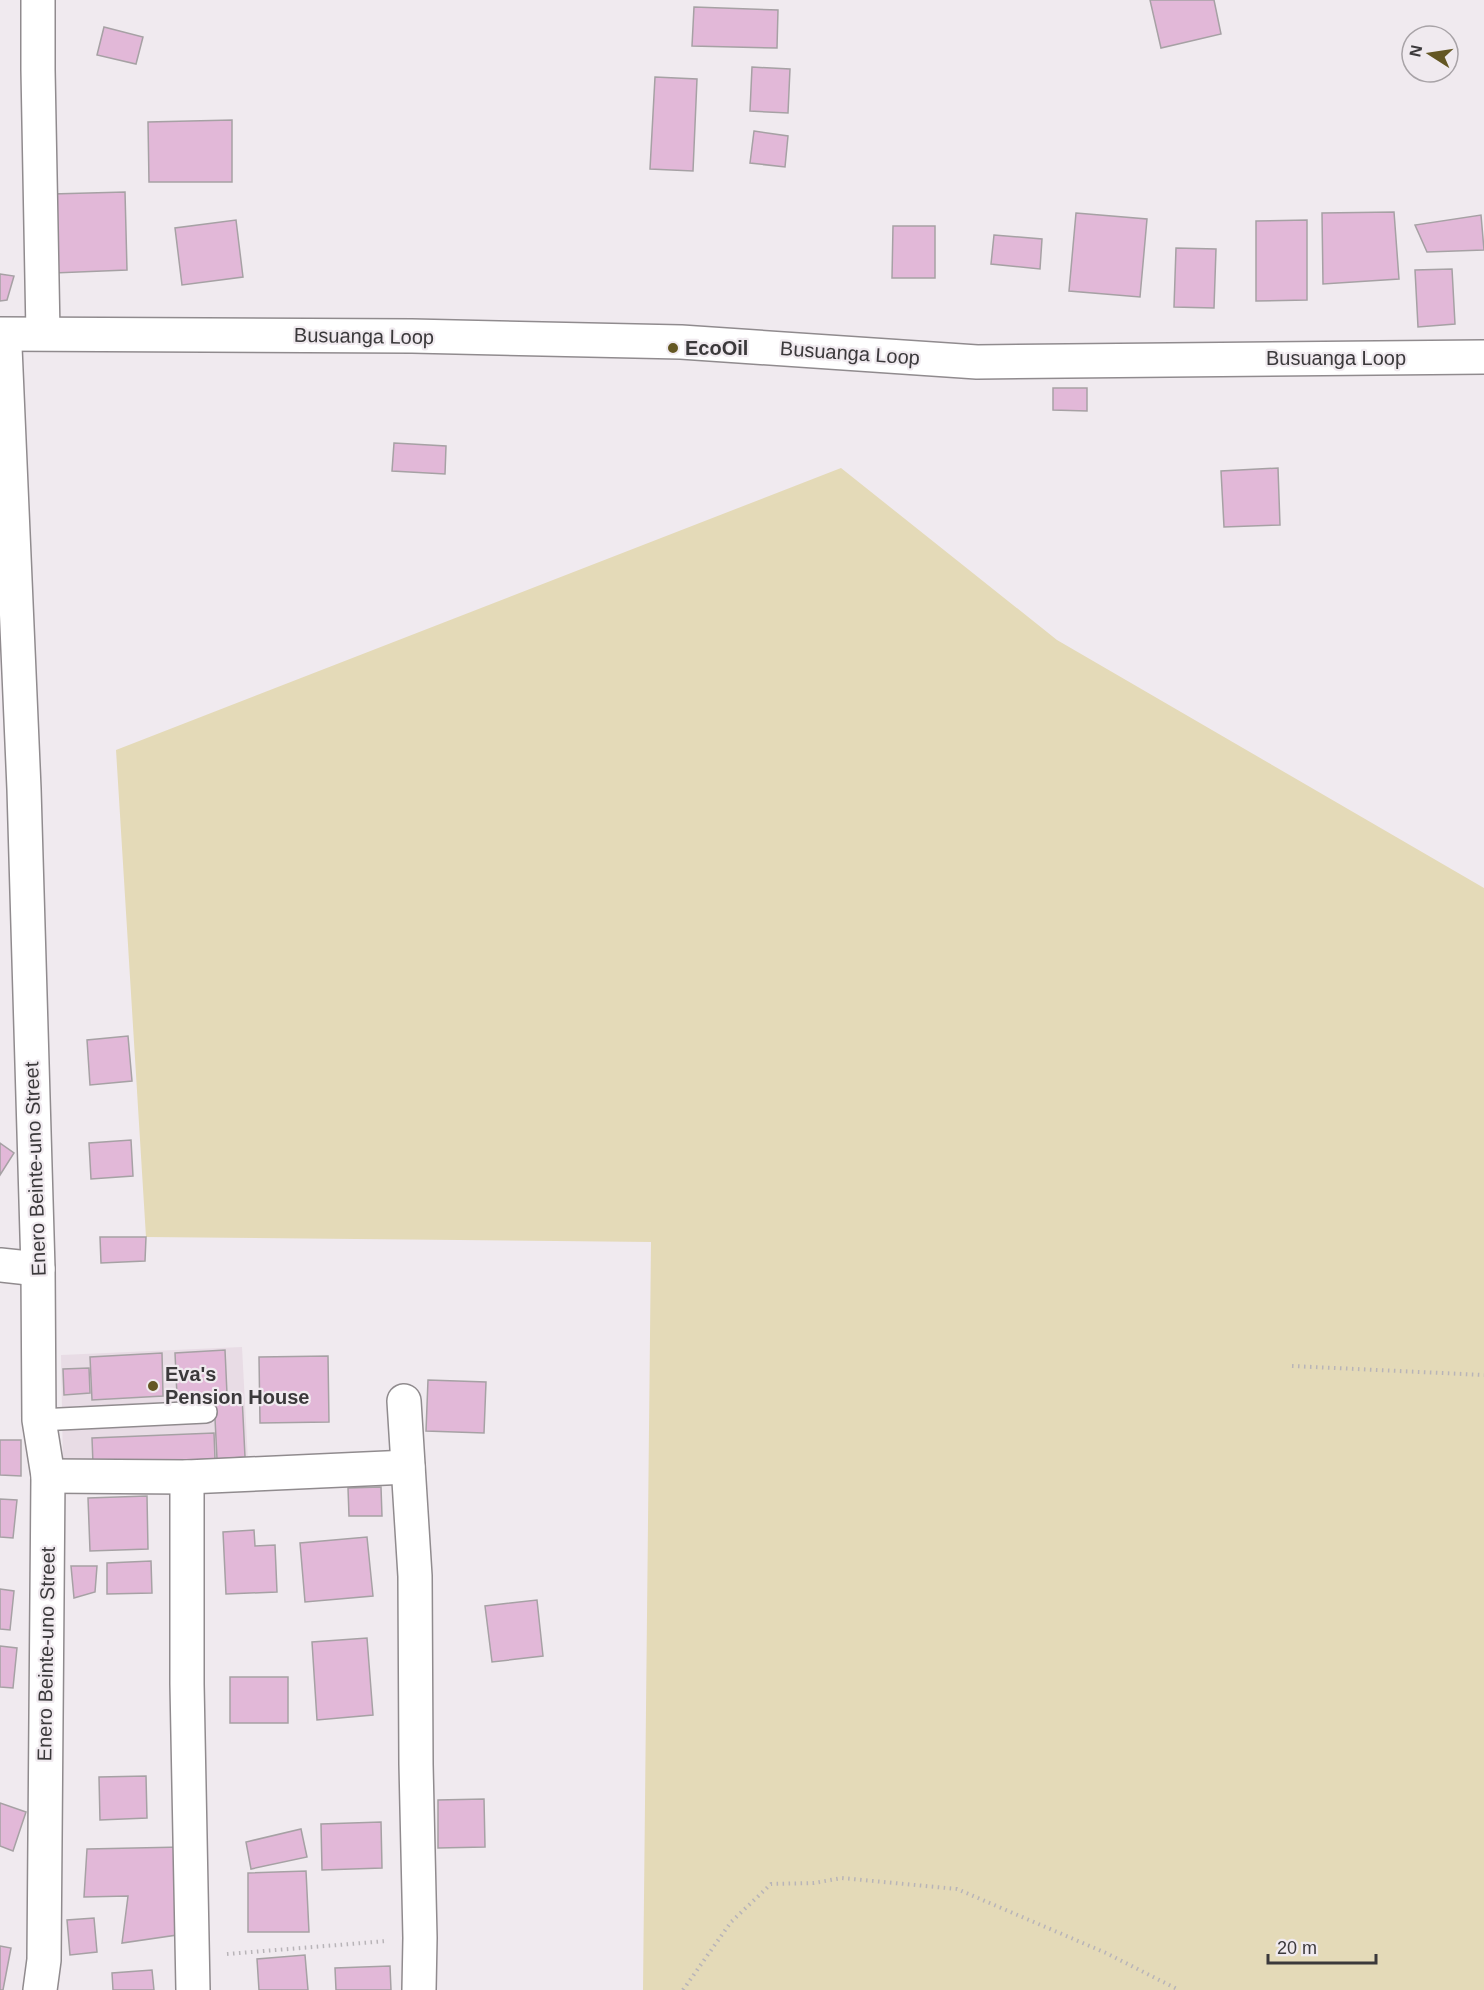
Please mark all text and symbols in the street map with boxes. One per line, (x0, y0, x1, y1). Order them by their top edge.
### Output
north arrow (1400, 24, 1460, 84)
text: N (1406, 44, 1425, 58)
street label: Busuanga Loop (294, 324, 434, 348)
place label: EcoOil (685, 337, 748, 359)
street label: Busuanga Loop (779, 337, 921, 369)
marker: EcoOil (666, 341, 680, 355)
street label: Busuanga Loop (1266, 347, 1406, 369)
street label: Enero Beinte-uno Street (20, 1061, 50, 1277)
place label: Eva's Pension House (165, 1363, 309, 1408)
marker: Eva's Pension House (146, 1379, 160, 1393)
street label: Enero Beinte-uno Street (33, 1546, 59, 1761)
scale bar (1268, 1927, 1376, 1965)
text: 20 m (1277, 1938, 1317, 1958)

